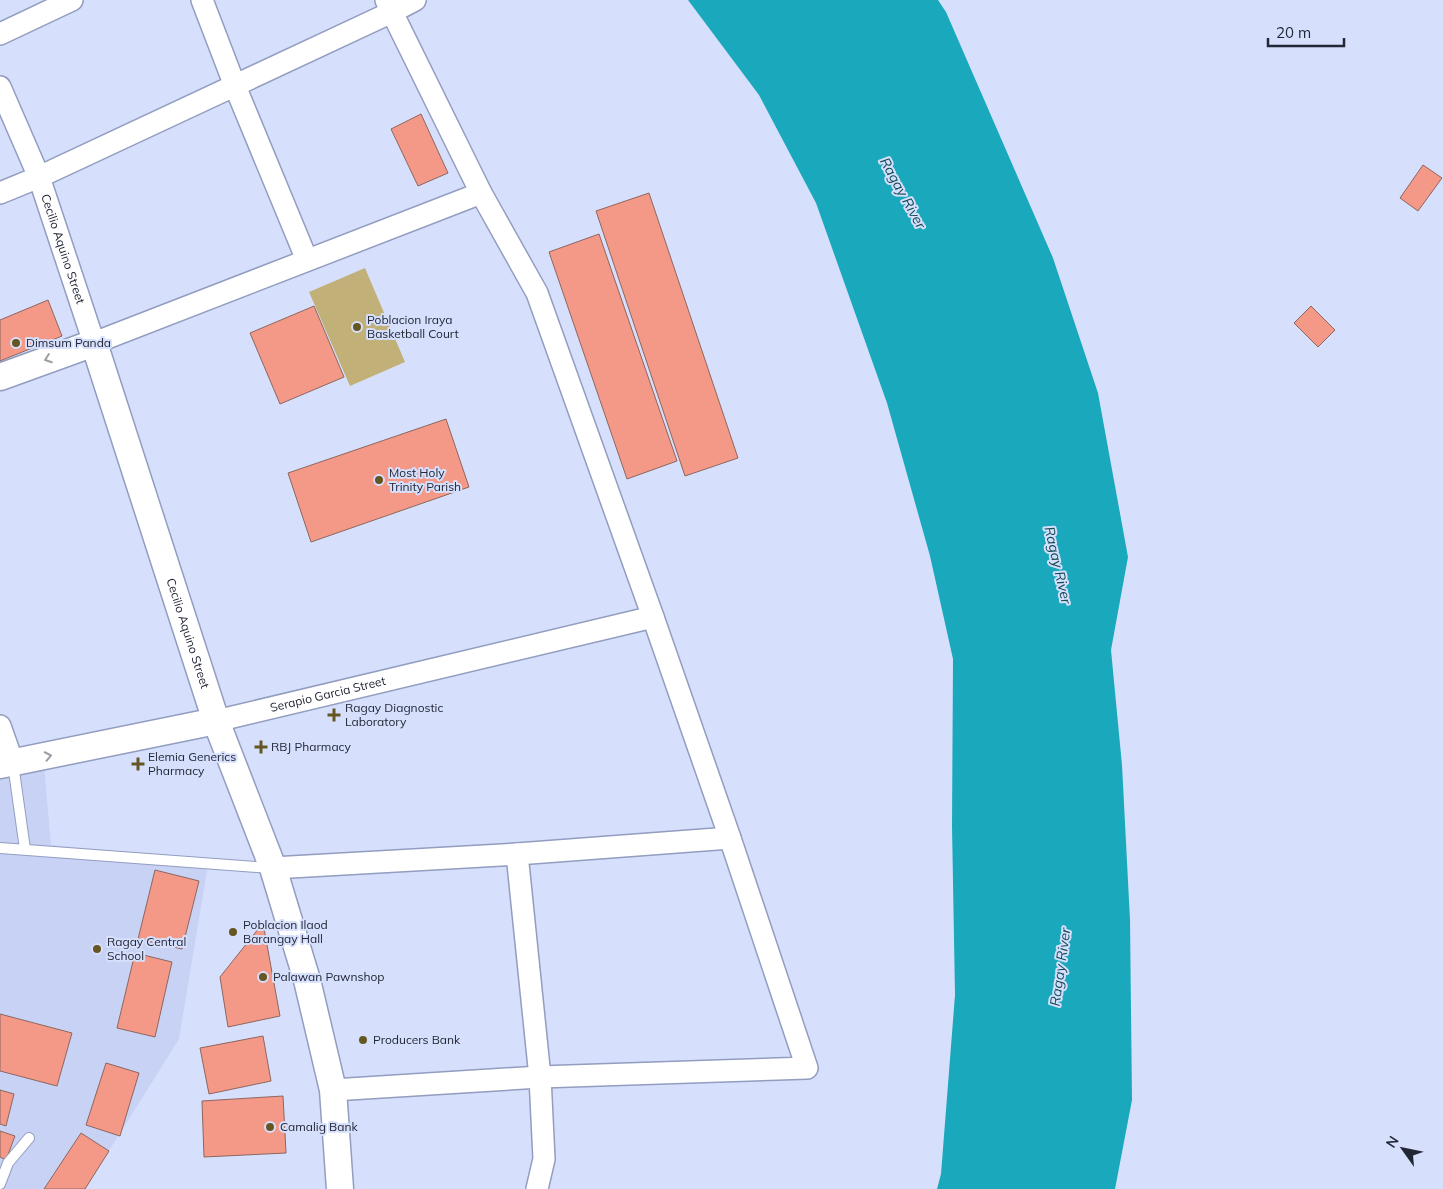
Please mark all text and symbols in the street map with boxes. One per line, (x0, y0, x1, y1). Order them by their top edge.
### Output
scale bar (1268, 15, 1344, 47)
text: 20 m (1276, 23, 1311, 42)
water label: Ragay River (876, 154, 930, 233)
street label: Cecilio Aquino Street (38, 192, 89, 306)
place label: Poblacion Iraya Basketball Court (367, 312, 459, 341)
marker: Poblacion Iraya Basketball Court (351, 321, 363, 333)
place label: Dimsum Panda (26, 335, 111, 350)
marker: Dimsum Panda (10, 337, 22, 349)
one-way arrow (45, 353, 53, 363)
place label: Most Holy Trinity Parish (389, 465, 461, 494)
marker: Most Holy Trinity Parish (373, 474, 385, 486)
water label: Ragay River (1040, 524, 1076, 606)
street label: Cecilio Aquino Street (163, 576, 213, 690)
street label: Serapio Garcia Street (269, 673, 387, 715)
place label: Ragay Diagnostic Laboratory (345, 700, 443, 729)
marker: Ragay Diagnostic Laboratory (327, 708, 341, 722)
place label: RBJ Pharmacy (271, 739, 352, 754)
marker: RBJ Pharmacy (255, 741, 267, 753)
place label: Elemia Generics Pharmacy (148, 749, 236, 778)
one-way arrow (43, 751, 52, 761)
marker: Elemia Generics Pharmacy (132, 758, 144, 770)
place label: Poblacion Ilaod Barangay Hall (243, 917, 328, 946)
marker: Poblacion Ilaod Barangay Hall (227, 926, 239, 938)
water label: Ragay River (1046, 926, 1075, 1007)
place label: Ragay Central School (107, 934, 186, 963)
marker: Ragay Central School (91, 943, 103, 955)
place label: Palawan Pawnshop (273, 969, 385, 984)
marker: Palawan Pawnshop (257, 971, 269, 983)
place label: Producers Bank (373, 1032, 461, 1047)
marker: Producers Bank (357, 1034, 369, 1046)
place label: Camalig Bank (280, 1119, 358, 1134)
marker: Camalig Bank (264, 1121, 276, 1133)
north arrow (1378, 1124, 1428, 1174)
text: N (1382, 1133, 1403, 1151)

